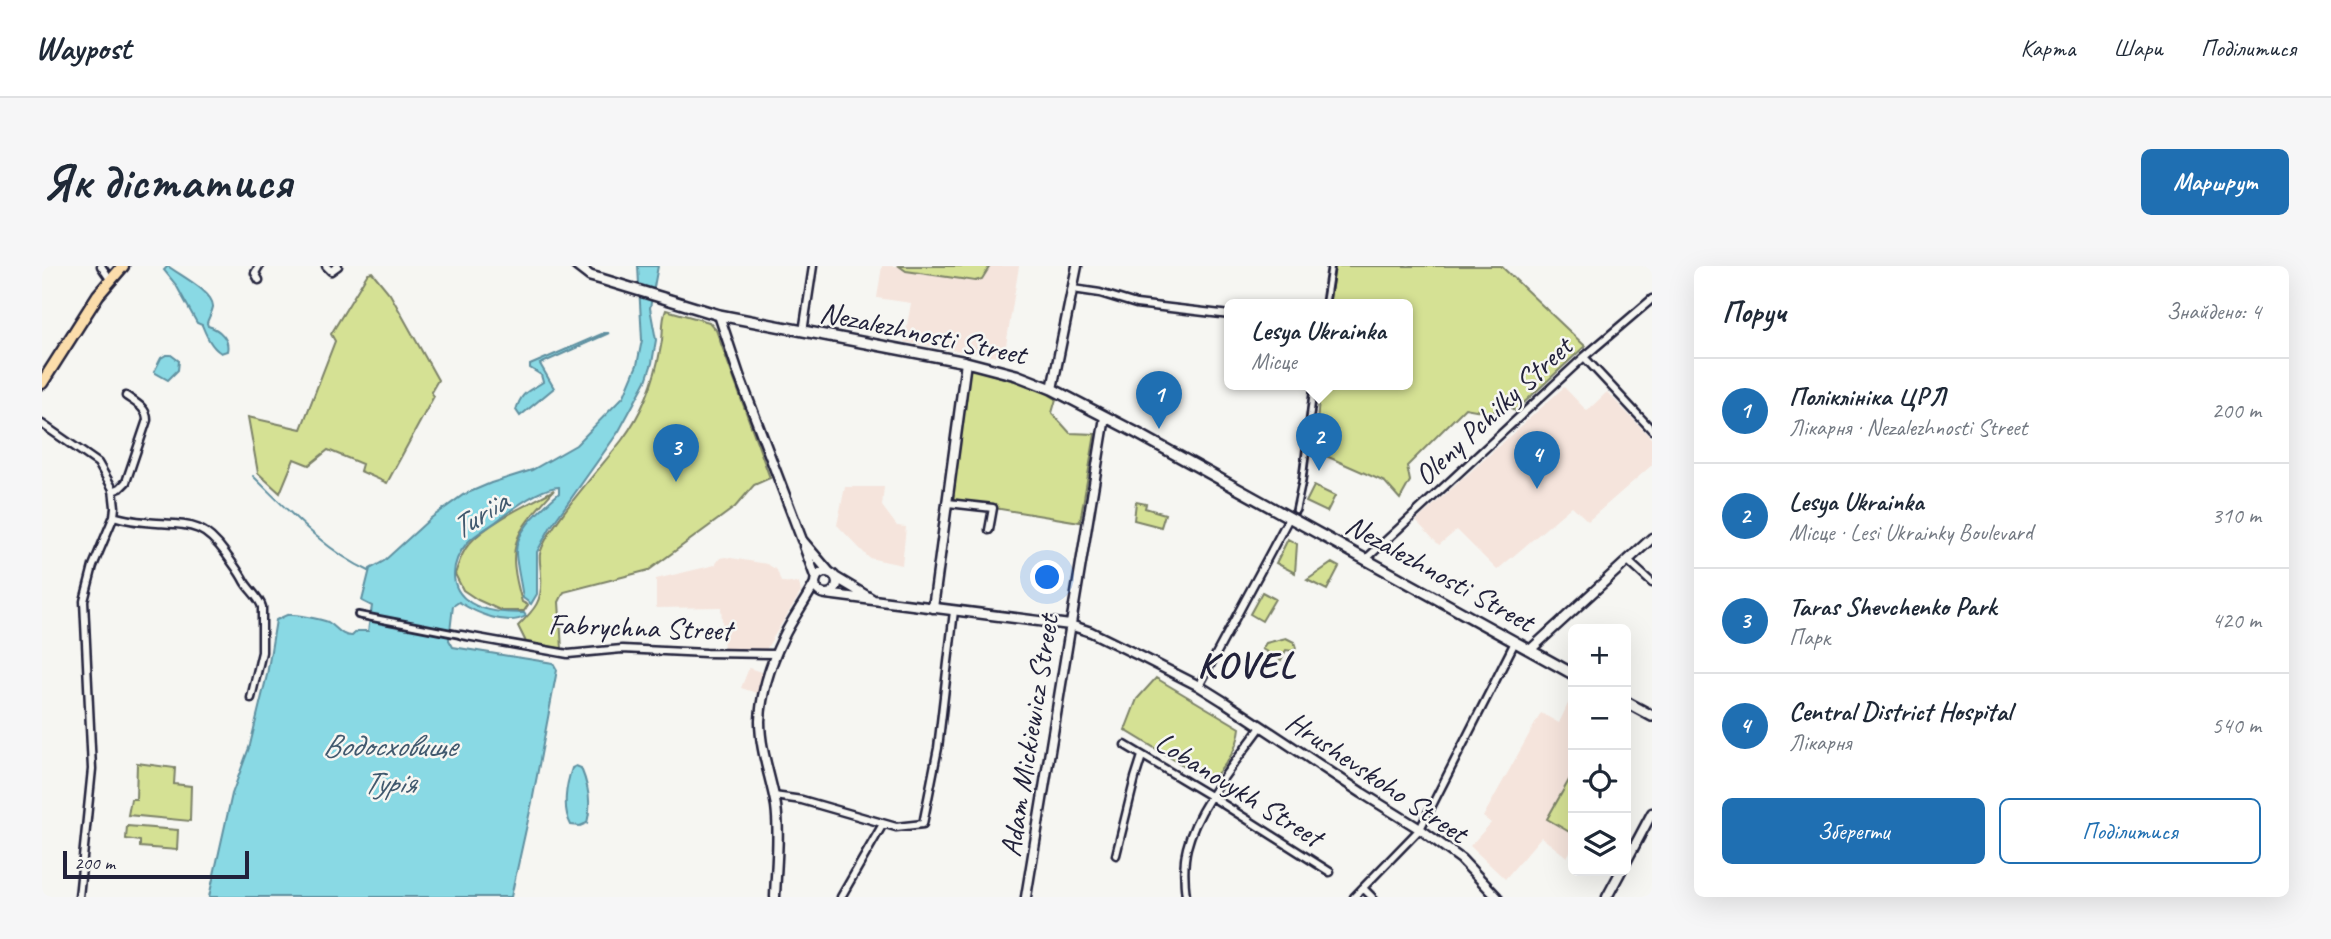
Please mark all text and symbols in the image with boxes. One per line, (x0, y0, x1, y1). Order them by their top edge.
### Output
text: Waypost (35, 27, 131, 69)
text: Карта (2020, 33, 2075, 63)
text: Шари (2113, 33, 2163, 63)
text: Поділитися (2201, 33, 2296, 63)
button: Маршрут (2141, 149, 2289, 215)
text: Як дістатися (42, 151, 292, 213)
street label: Nezalezhnosti Street (817, 293, 1032, 374)
text: Поруч (1722, 293, 1786, 331)
text: Знайдено: 4 (2166, 297, 2261, 326)
popup (1224, 299, 1413, 390)
text: Lesya Ukrainka (1251, 314, 1386, 347)
street label: Oleny Pchilky Street (1406, 326, 1582, 494)
text: Місце (1251, 347, 1297, 376)
pin: 1 (1136, 371, 1182, 429)
text: Поліклініка ЦРЛ (1789, 380, 1946, 413)
text: 1 (1740, 396, 1750, 425)
text: 200 m (2212, 396, 2261, 425)
pin: 2 (1296, 413, 1342, 471)
text: Лікарня · Nezalezhnosti Street (1789, 413, 2027, 442)
pin: 3 (653, 424, 699, 482)
pin: 4 (1514, 431, 1560, 489)
water label: Turiia (442, 480, 518, 549)
text: Lesya Ukrainka (1789, 485, 1924, 518)
text: 2 (1740, 501, 1750, 530)
text: 310 m (2212, 501, 2261, 530)
street label: Nezalezhnosti Street (1339, 506, 1544, 642)
text: Місце · Lesi Ukrainky Boulevard (1789, 518, 2033, 547)
your location (1030, 560, 1064, 594)
text: Taras Shevchenko Park (1789, 590, 1996, 623)
street label: Fabrychna Street (548, 605, 736, 649)
text: 3 (1740, 606, 1750, 635)
text: 420 m (2212, 606, 2261, 635)
street label: Adam Mickiewicz Street (991, 609, 1067, 860)
text: Парк (1789, 623, 1830, 652)
map controls (1568, 624, 1631, 876)
button: + (1568, 624, 1631, 687)
district label: KOVEL (1197, 641, 1297, 688)
button: − (1568, 687, 1631, 750)
text: Central District Hospital (1789, 695, 2012, 728)
street label: Hrushevskoho Street (1279, 702, 1477, 853)
text: 4 (1740, 711, 1750, 740)
text: 540 m (2212, 711, 2261, 740)
street label: Lobanovykh Street (1148, 723, 1333, 858)
water label: Водосховище Турія (322, 725, 460, 803)
text: Лікарня (1789, 728, 1851, 757)
button: locate (1568, 750, 1631, 813)
button: Зберегти (1722, 798, 1985, 864)
button: Поділитися (1999, 798, 2261, 864)
button: layers (1568, 813, 1631, 876)
scale bar (63, 848, 248, 880)
text: 200 m (74, 851, 115, 875)

